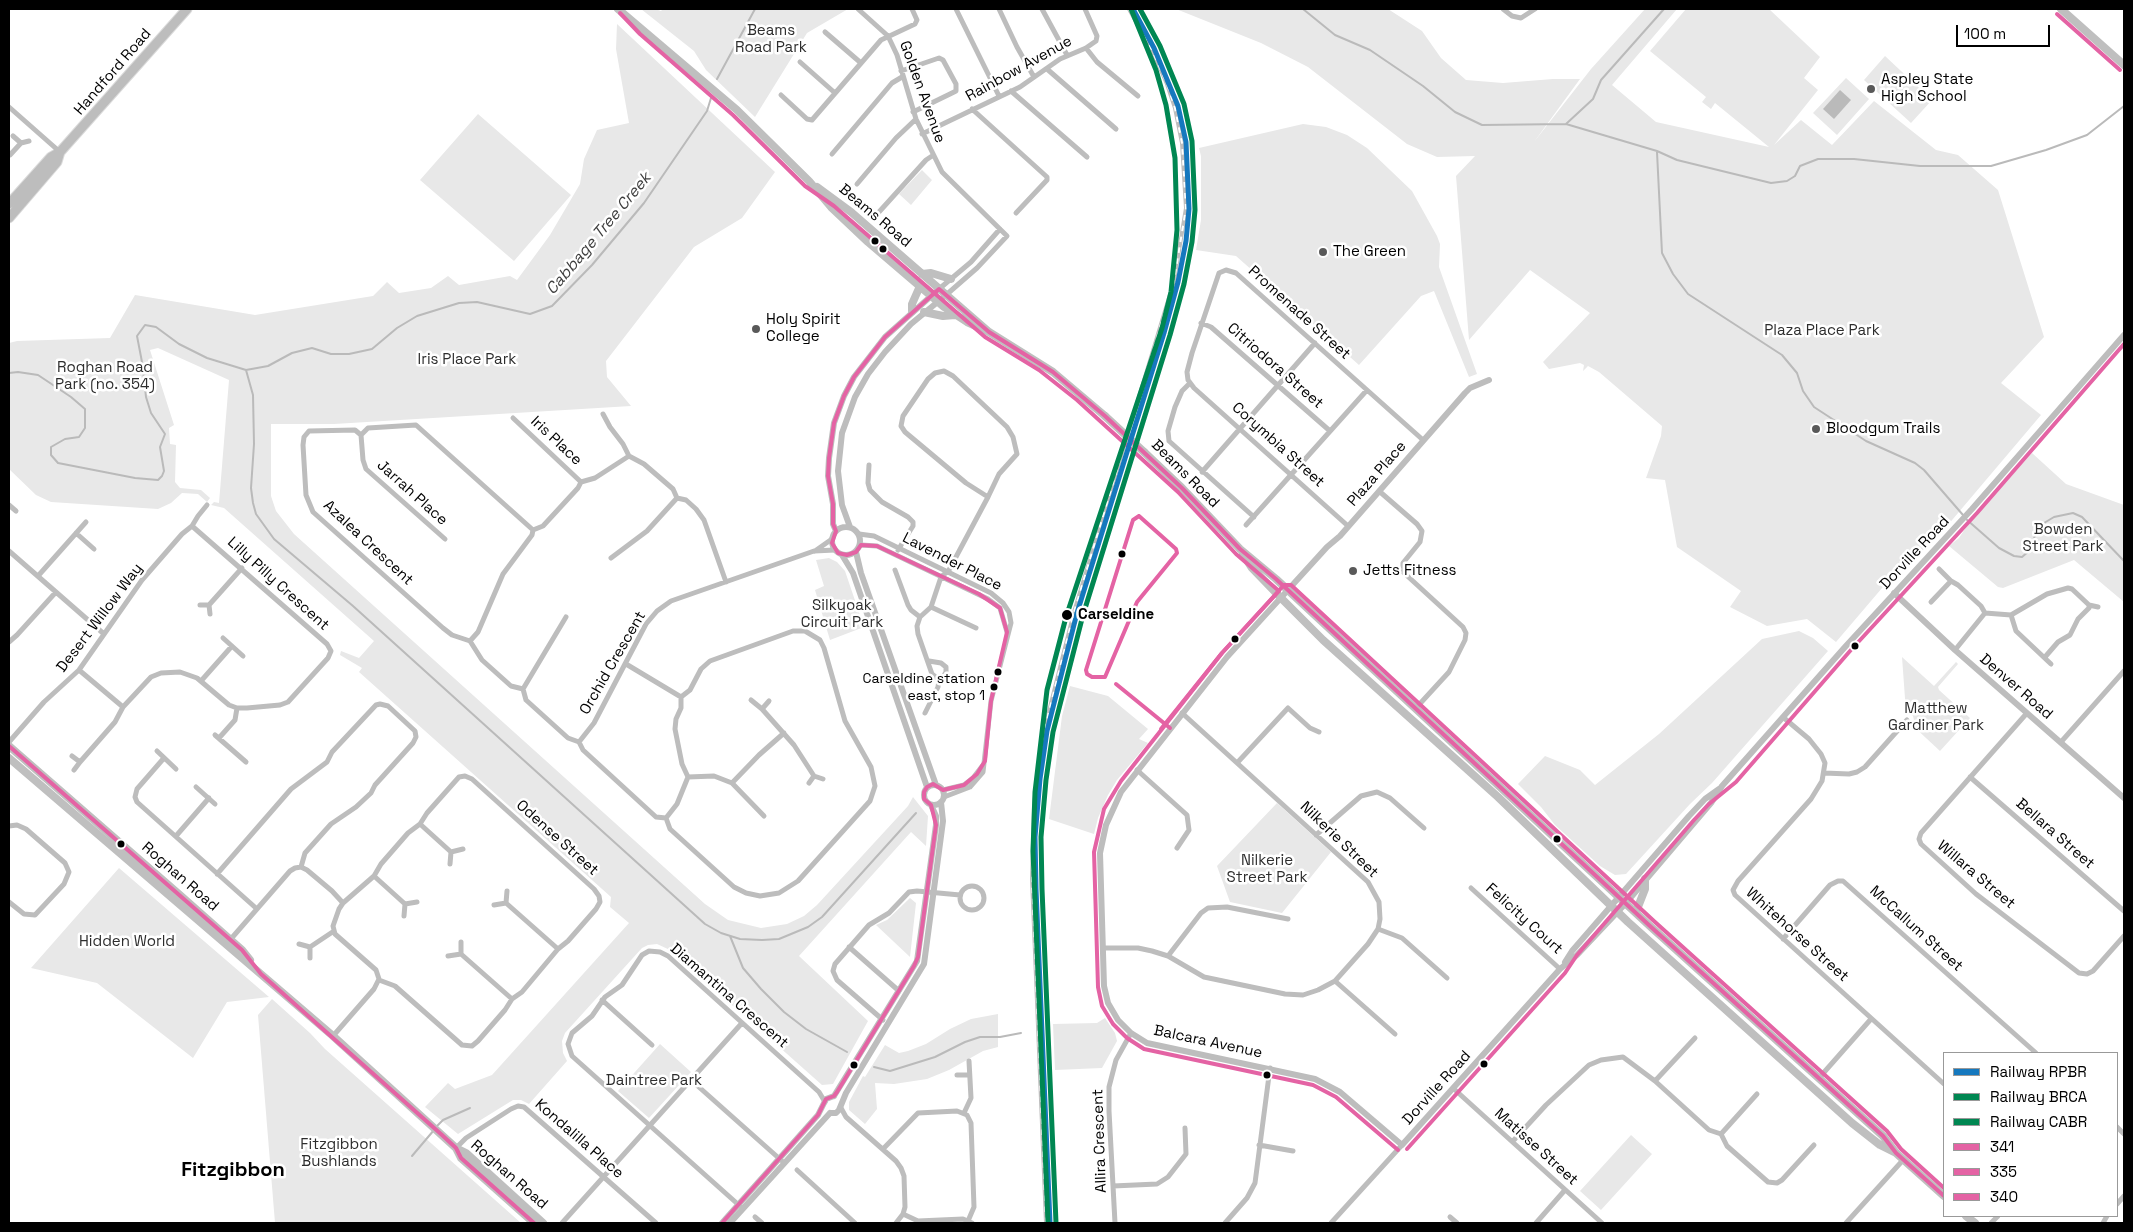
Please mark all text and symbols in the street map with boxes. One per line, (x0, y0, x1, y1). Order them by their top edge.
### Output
scale bar (1958, 15, 2052, 47)
park label: Beams Road Park (735, 22, 807, 57)
text: 100 m (1964, 24, 2006, 43)
street label: Handford Road (71, 25, 155, 119)
street label: Rainbow Avenue (963, 32, 1075, 106)
street label: Golden Avenue (895, 38, 949, 146)
place label: Aspley State High School (1881, 71, 1973, 106)
marker: Aspley State High School (1865, 83, 1877, 95)
water label: Cabbage Tree Creek (542, 169, 656, 299)
street label: Beams Road (835, 181, 915, 251)
unlabelled marker (870, 236, 880, 246)
place label: The Green (1333, 243, 1406, 261)
unlabelled marker (878, 244, 888, 254)
marker: The Green (1317, 246, 1329, 258)
street label: Promenade Street (1244, 262, 1354, 364)
place label: Holy Spirit College (766, 311, 841, 346)
street label: Citriodora Street (1223, 319, 1327, 413)
park label: Plaza Place Park (1764, 322, 1880, 340)
marker: Holy Spirit College (750, 323, 762, 335)
park label: Iris Place Park (418, 351, 516, 369)
park label: Roghan Road Park (no. 354) (55, 359, 155, 394)
street label: Corymbia Street (1228, 399, 1328, 491)
street label: Iris Place (527, 413, 585, 469)
place label: Bloodgum Trails (1826, 420, 1940, 438)
marker: Bloodgum Trails (1810, 423, 1822, 435)
street label: Beams Road (1147, 436, 1223, 512)
street label: Plaza Place (1344, 438, 1410, 510)
street label: Jarrah Place (373, 457, 451, 529)
street label: Azalea Crescent (319, 497, 417, 589)
street label: Dorville Road (1877, 513, 1953, 593)
park label: Bowden Street Park (2023, 521, 2103, 556)
street label: Lavender Place (899, 529, 1005, 595)
street label: Lilly Pilly Crescent (223, 534, 333, 634)
unlabelled marker (1117, 549, 1127, 559)
street label: Desert Willow Way (53, 560, 147, 676)
place label: Jetts Fitness (1363, 562, 1456, 580)
marker: Jetts Fitness (1347, 565, 1359, 577)
park label: Silkyoak Circuit Park (801, 597, 883, 632)
place label: Carseldine (1078, 606, 1154, 624)
street label: Orchid Crescent (576, 608, 650, 718)
marker: Carseldine (1060, 608, 1074, 622)
unlabelled marker (1230, 634, 1240, 644)
unlabelled marker (1850, 641, 1860, 651)
street label: Denver Road (1976, 650, 2056, 724)
unlabelled marker (993, 667, 1003, 677)
place label: Carseldine station east, stop 1 (862, 671, 985, 704)
marker: Carseldine station east, stop 1 (989, 682, 999, 692)
park label: Matthew Gardiner Park (1888, 700, 1984, 735)
street label: Bellara Street (2012, 795, 2098, 873)
street label: Odense Street (512, 796, 602, 880)
street label: Nilkerie Street (1296, 798, 1382, 882)
unlabelled marker (1552, 834, 1562, 844)
street label: Willara Street (1933, 837, 2019, 913)
unlabelled marker (116, 839, 126, 849)
street label: Roghan Road (138, 839, 222, 915)
park label: Nilkerie Street Park (1227, 852, 1307, 887)
street label: Felicity Court (1482, 880, 1566, 958)
street label: McCallum Street (1866, 882, 1966, 976)
street label: Whitehorse Street (1742, 884, 1852, 986)
park label: Hidden World (79, 933, 175, 951)
street label: Diamantina Crescent (666, 940, 792, 1052)
street label: Balcara Avenue (1152, 1022, 1264, 1062)
street label: Dorville Road (1399, 1047, 1475, 1129)
legend (1943, 1052, 2118, 1217)
unlabelled marker (1479, 1059, 1489, 1069)
unlabelled marker (849, 1060, 859, 1070)
text: Railway RPBR (1990, 1062, 2087, 1081)
unlabelled marker (1262, 1070, 1272, 1080)
park label: Daintree Park (606, 1072, 702, 1090)
text: Railway BRCA (1990, 1087, 2087, 1106)
street label: Allira Crescent (1089, 1089, 1111, 1193)
street label: Kondalilla Place (531, 1096, 627, 1182)
street label: Matisse Street (1491, 1105, 1581, 1189)
text: Railway CABR (1990, 1112, 2087, 1131)
park label: Fitzgibbon Bushlands (300, 1136, 378, 1171)
street label: Roghan Road (467, 1137, 551, 1213)
text: 341 (1990, 1137, 2014, 1156)
district label: Fitzgibbon (181, 1159, 285, 1183)
text: 335 (1990, 1162, 2017, 1181)
text: 340 (1990, 1187, 2018, 1206)

